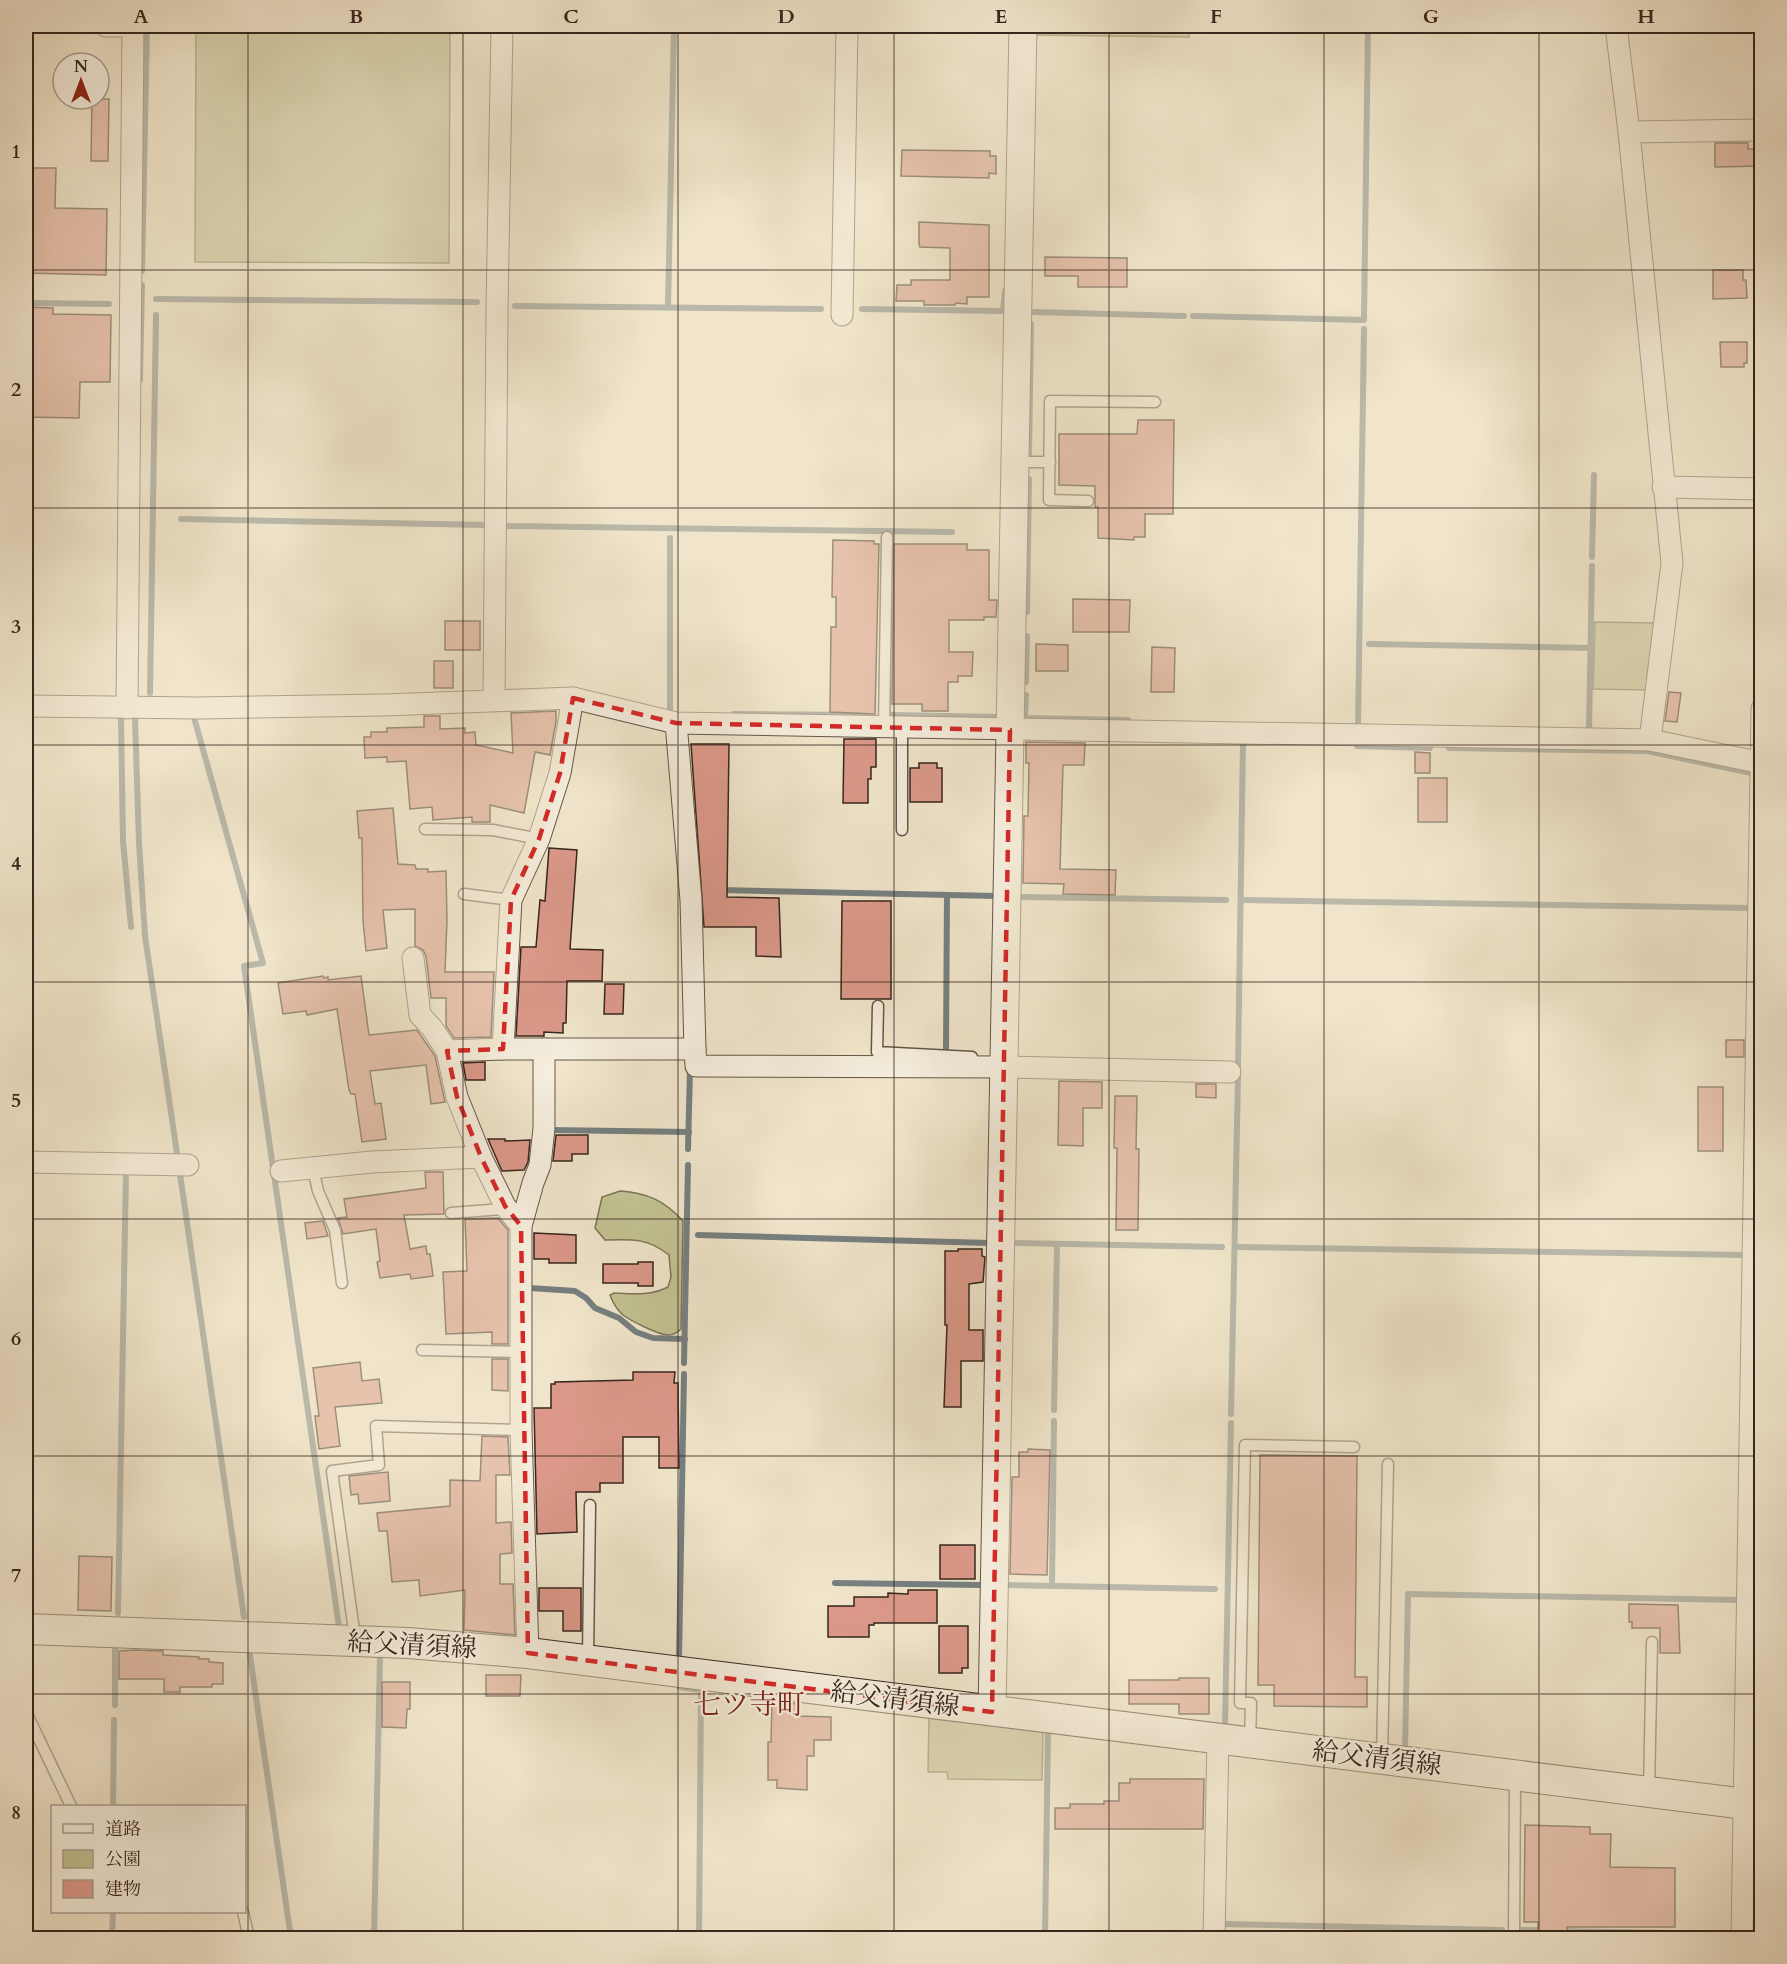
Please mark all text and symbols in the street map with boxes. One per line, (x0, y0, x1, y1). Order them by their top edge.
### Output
text: A (133, 3, 149, 30)
text: B (349, 3, 363, 30)
text: C (563, 3, 579, 30)
text: D (777, 3, 795, 30)
text: E (995, 3, 1007, 30)
text: F (1210, 3, 1222, 30)
text: G (1423, 3, 1439, 30)
text: H (1637, 3, 1655, 30)
north arrow (51, 51, 111, 111)
text: N (74, 56, 88, 78)
text: 1 (11, 138, 21, 165)
text: 2 (11, 376, 21, 403)
text: 3 (11, 613, 21, 640)
text: 4 (11, 850, 21, 877)
text: 5 (11, 1087, 21, 1114)
text: 6 (11, 1325, 21, 1352)
text: 7 (11, 1562, 21, 1589)
street label: 給父清須線 (346, 1624, 478, 1666)
street label: 給父清須線 (828, 1674, 962, 1724)
district label: 七ツ寺町 (693, 1686, 805, 1724)
street label: 給父清須線 (1310, 1733, 1444, 1783)
text: 8 (11, 1799, 21, 1826)
legend (51, 1805, 246, 1913)
text: 道路 (105, 1817, 141, 1842)
text: 公園 (105, 1847, 141, 1872)
text: 建物 (105, 1877, 141, 1902)

